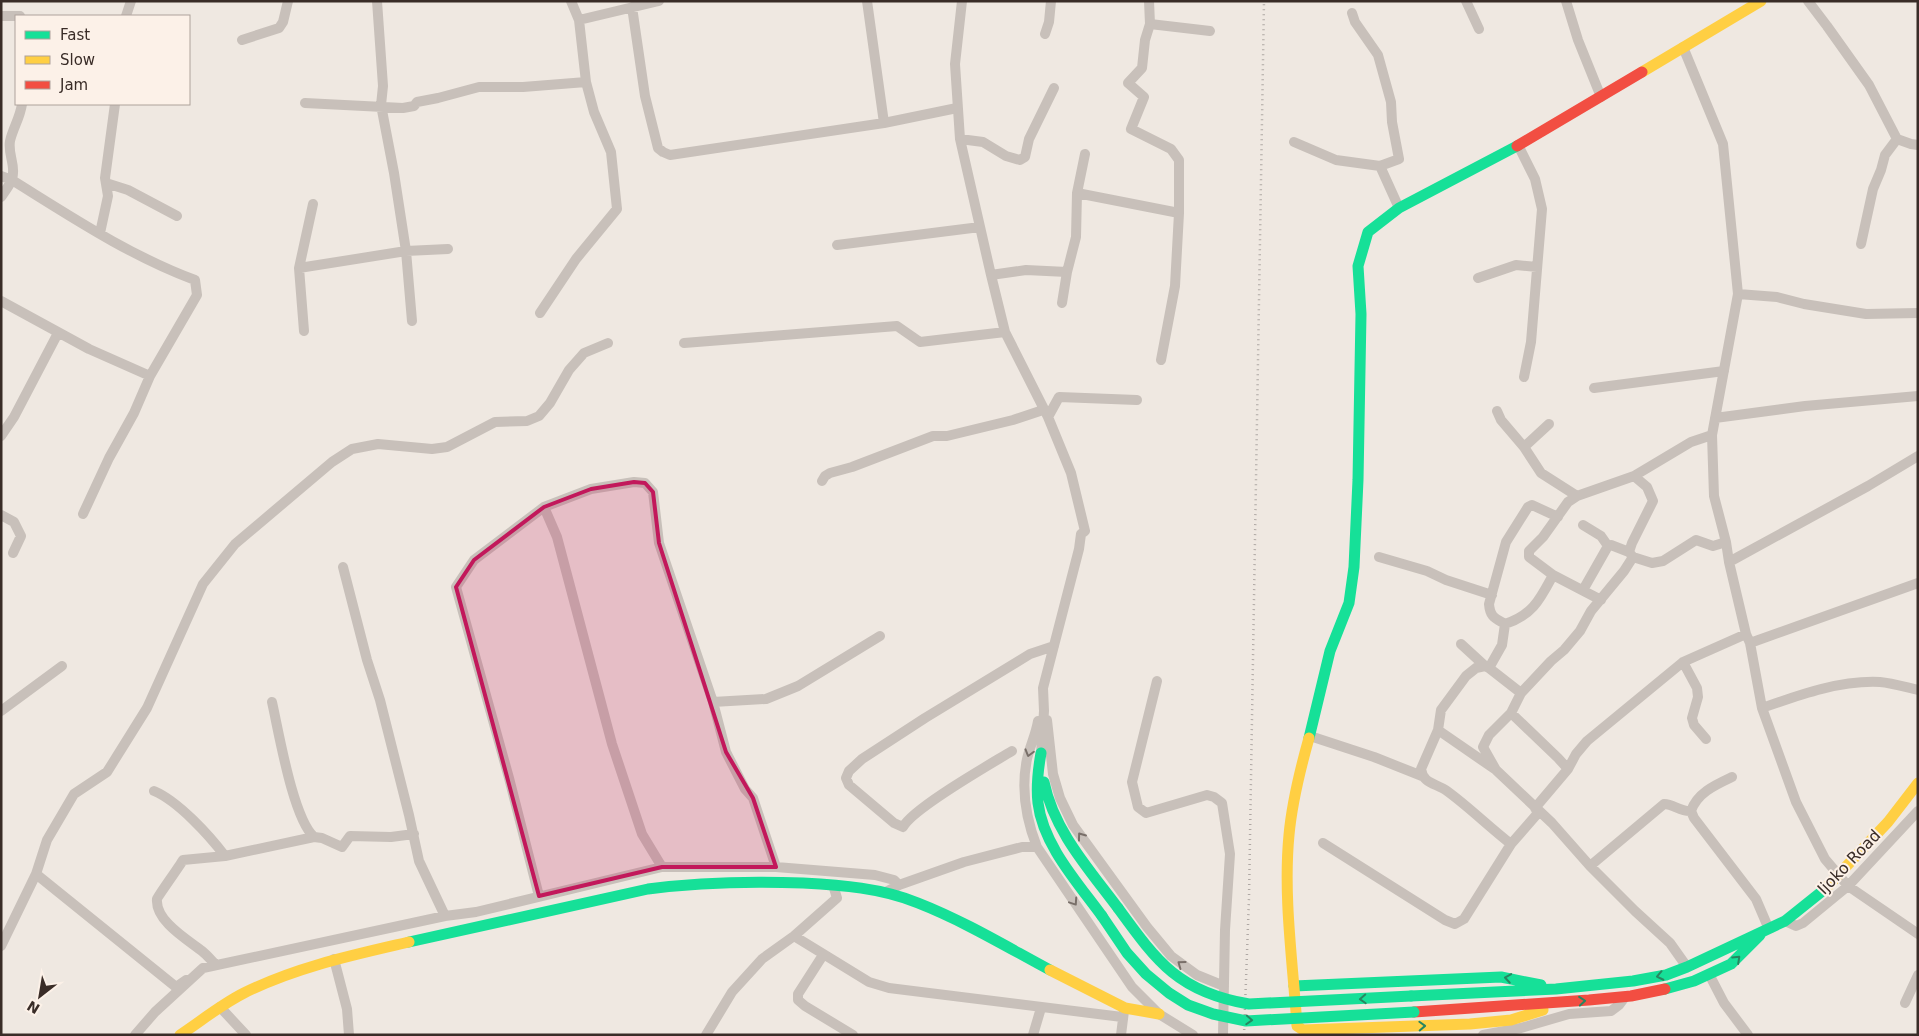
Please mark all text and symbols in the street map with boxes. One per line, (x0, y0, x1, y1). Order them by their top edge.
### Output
legend (15, 15, 190, 105)
text: Fast (60, 26, 90, 44)
text: Slow (60, 51, 95, 69)
text: Jam (59, 76, 88, 94)
one-way arrow (1025, 748, 1035, 756)
street label: Ijoko Road (1813, 826, 1885, 898)
one-way arrow (1078, 832, 1087, 842)
one-way arrow (1068, 896, 1077, 906)
one-way arrow (1731, 956, 1740, 965)
one-way arrow (1177, 961, 1187, 970)
one-way arrow (1655, 970, 1664, 980)
north arrow (15, 971, 65, 1021)
one-way arrow (1504, 974, 1513, 984)
one-way arrow (1359, 993, 1367, 1004)
one-way arrow (1579, 996, 1587, 1007)
text: N (24, 997, 42, 1017)
one-way arrow (1245, 1015, 1253, 1026)
one-way arrow (1418, 1020, 1426, 1031)

